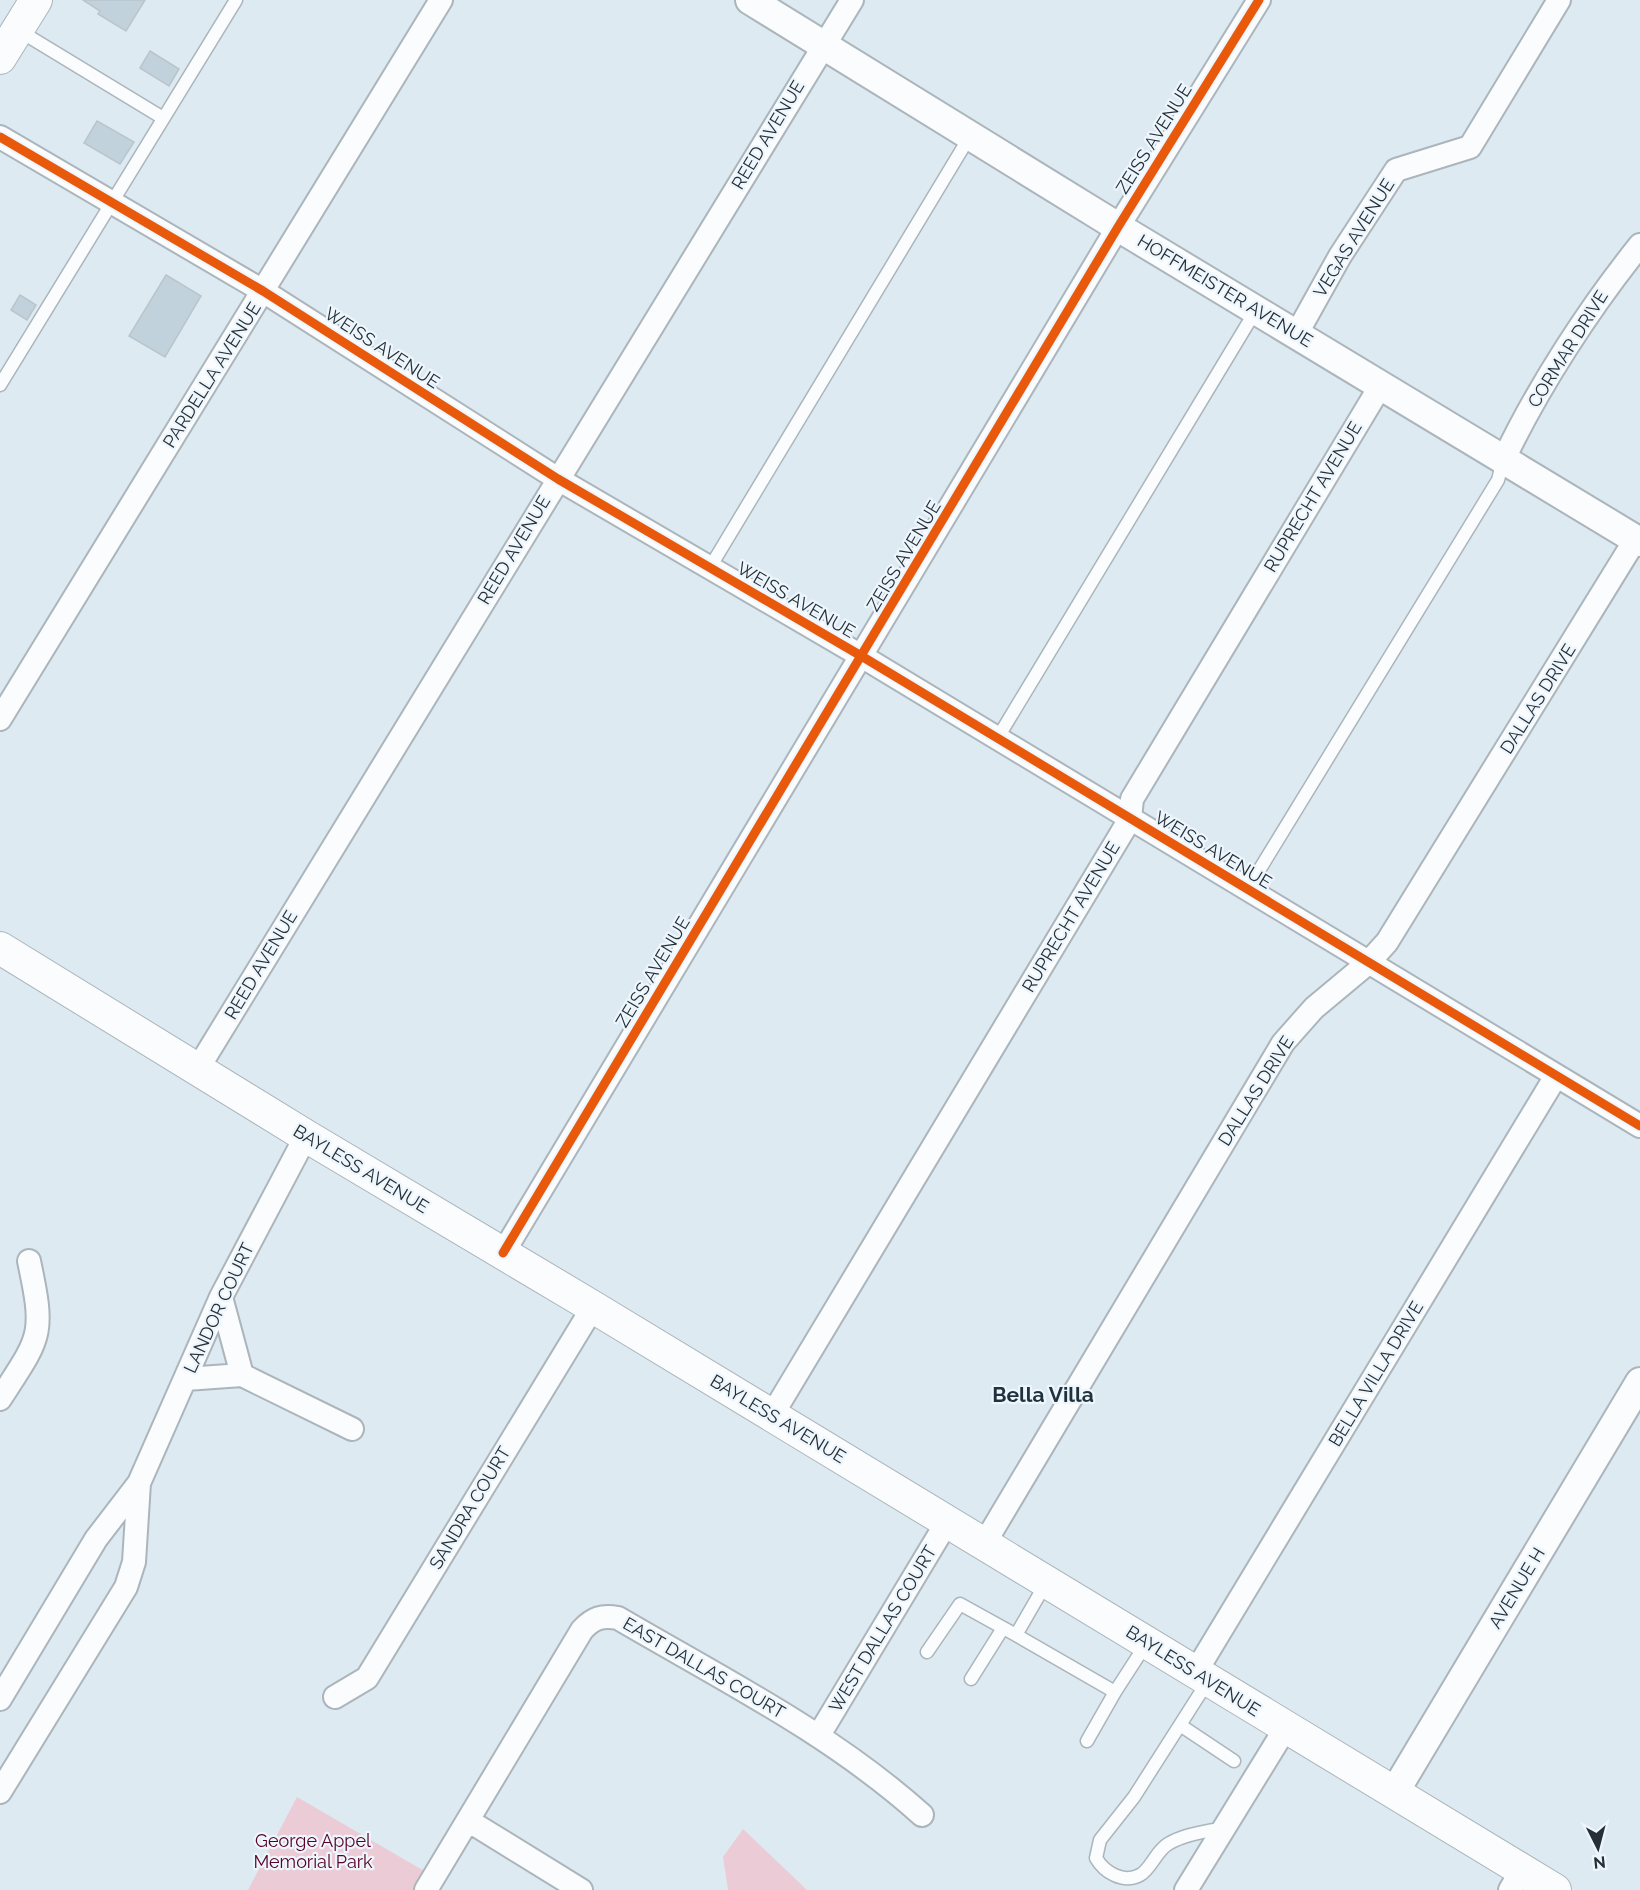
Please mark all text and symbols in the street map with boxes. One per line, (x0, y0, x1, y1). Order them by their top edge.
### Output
street label: REED AVENUE (727, 76, 808, 193)
street label: ZEISS AVENUE (1111, 80, 1196, 197)
street label: VEGAS AVENUE (1309, 175, 1398, 301)
street label: HOFFMEISTER AVENUE (1134, 230, 1317, 351)
street label: CORMAR DRIVE (1523, 286, 1612, 411)
street label: PARDELLA AVENUE (158, 298, 265, 451)
street label: WEISS AVENUE (321, 303, 444, 393)
street label: RUPRECHT AVENUE (1259, 418, 1366, 576)
street label: REED AVENUE (473, 491, 554, 608)
street label: ZEISS AVENUE (862, 497, 945, 615)
street label: WEISS AVENUE (733, 557, 859, 642)
street label: DALLAS DRIVE (1495, 640, 1580, 757)
street label: WEISS AVENUE (1151, 806, 1276, 893)
street label: RUPRECHT AVENUE (1017, 838, 1124, 996)
street label: REED AVENUE (220, 906, 301, 1023)
street label: ZEISS AVENUE (611, 913, 694, 1031)
street label: DALLAS DRIVE (1213, 1032, 1298, 1149)
street label: BAYLESS AVENUE (290, 1120, 433, 1217)
street label: LANDOR COURT (179, 1239, 258, 1376)
street label: BELLA VILLA DRIVE (1324, 1297, 1427, 1450)
street label: BAYLESS AVENUE (707, 1370, 850, 1467)
district label: Bella Villa (992, 1382, 1094, 1407)
street label: SANDRA COURT (425, 1443, 514, 1573)
street label: WEST DALLAS COURT (824, 1542, 941, 1716)
street label: AVENUE H (1484, 1543, 1549, 1632)
street label: EAST DALLAS COURT (619, 1613, 789, 1723)
street label: BAYLESS AVENUE (1122, 1621, 1264, 1720)
north arrow (1568, 1818, 1628, 1878)
park label: George Appel Memorial Park (253, 1830, 373, 1872)
text: N (1592, 1852, 1607, 1873)

